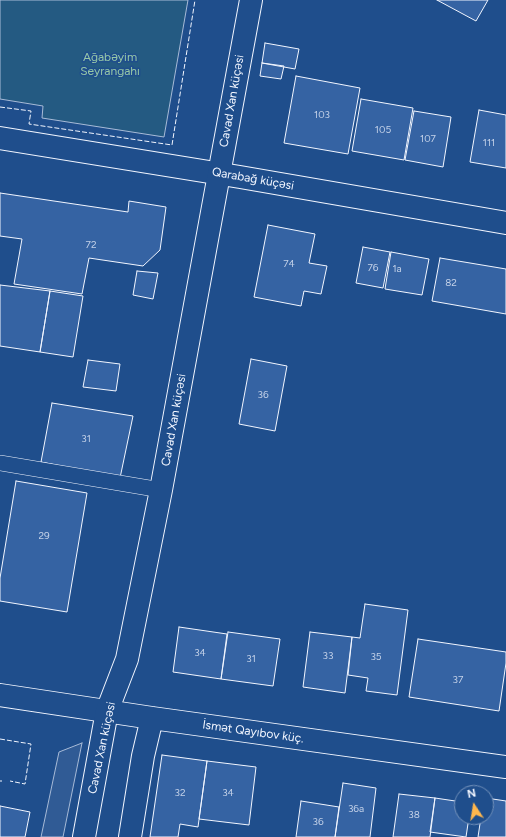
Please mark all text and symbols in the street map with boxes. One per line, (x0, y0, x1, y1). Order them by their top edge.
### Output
park label: Ağabəyim Seyrangahı (80, 50, 140, 78)
street label: Cavad Xan küçəsi (217, 54, 247, 148)
house number: 103 (314, 109, 330, 121)
house number: 105 (375, 124, 391, 136)
house number: 107 (420, 133, 436, 145)
house number: 111 (483, 137, 495, 149)
street label: Qarabağ küçəsi (211, 165, 295, 193)
house number: 72 (86, 239, 96, 251)
house number: 74 (283, 258, 295, 270)
house number: 76 (367, 262, 379, 274)
house number: 1a (392, 263, 402, 275)
house number: 82 (445, 277, 457, 289)
street label: Cavad Xan küçəsi (159, 373, 189, 467)
house number: 36 (257, 389, 269, 401)
house number: 31 (81, 433, 91, 445)
house number: 29 (38, 530, 50, 542)
house number: 34 (194, 647, 206, 659)
house number: 33 (323, 650, 333, 662)
house number: 35 (370, 651, 382, 663)
house number: 31 (246, 653, 256, 665)
house number: 37 (453, 674, 463, 686)
street label: Cavad Xan küçəsi (85, 701, 119, 795)
street label: İsmət Qayıbov küç. (201, 718, 305, 746)
north arrow (454, 785, 494, 825)
house number: 32 (174, 787, 186, 799)
house number: 34 (222, 787, 234, 799)
text: N (466, 787, 477, 801)
house number: 36a (348, 803, 364, 815)
house number: 38 (408, 809, 420, 821)
house number: 36 (312, 816, 324, 828)

